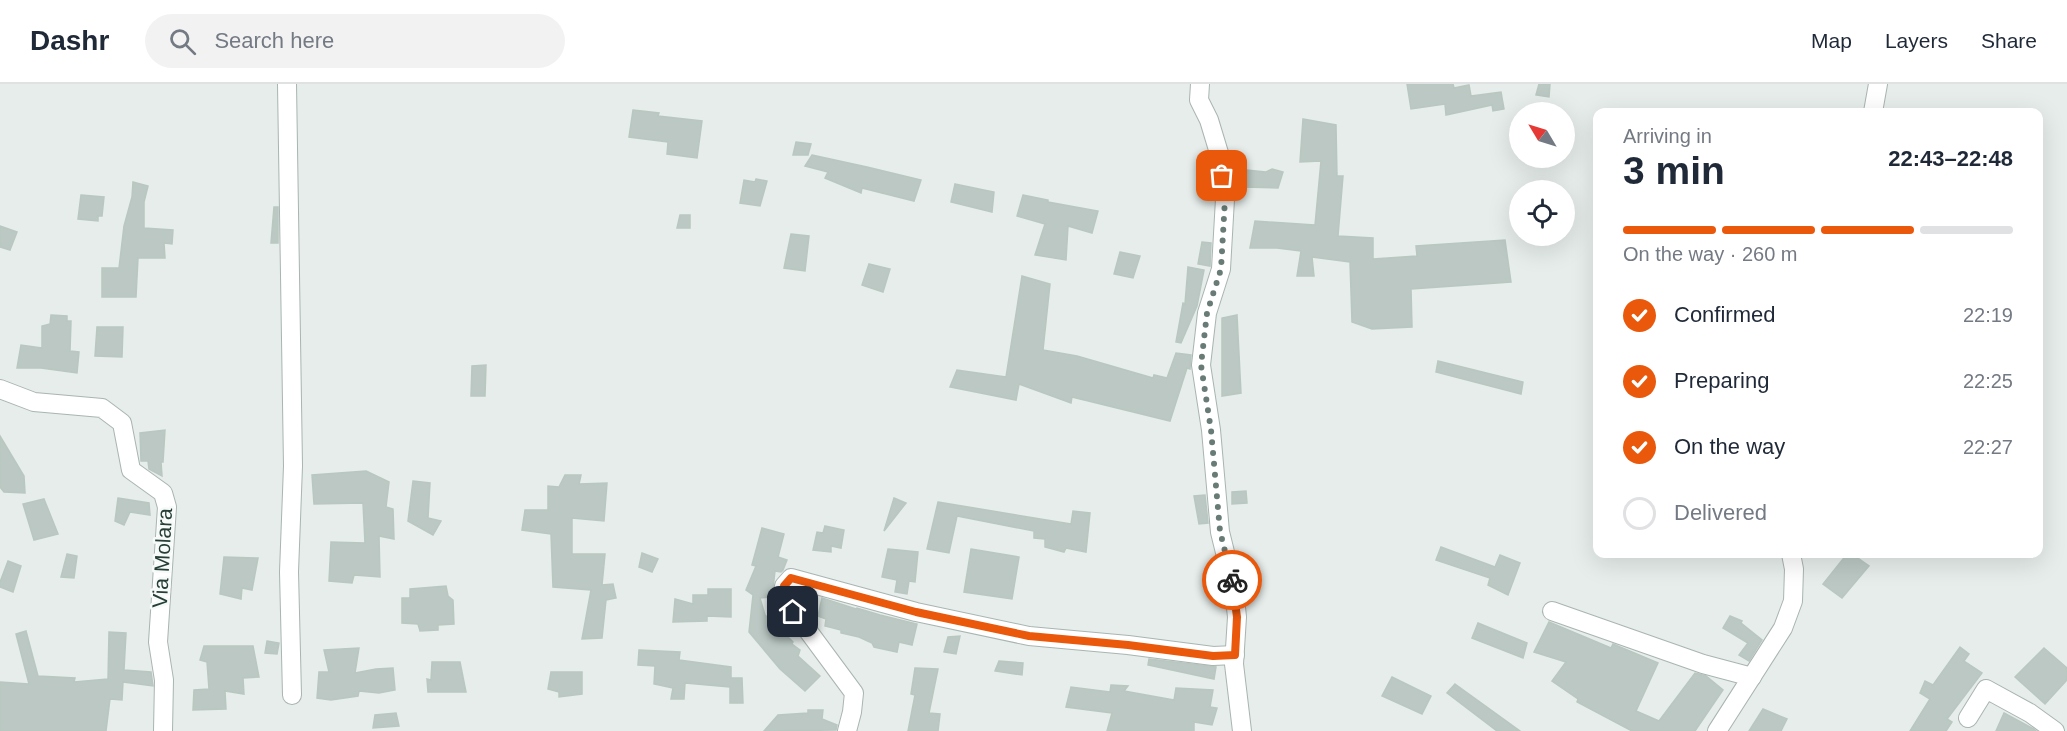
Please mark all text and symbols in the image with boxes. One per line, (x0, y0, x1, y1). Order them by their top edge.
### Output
search box (145, 14, 565, 68)
text: Dashr (30, 25, 109, 56)
icon: search (166, 25, 199, 58)
text: Search here (214, 28, 334, 53)
text: Map (1811, 29, 1852, 52)
text: Layers (1885, 29, 1948, 52)
text: Share (1981, 29, 2037, 52)
north arrow (1509, 102, 1575, 168)
map controls (1509, 102, 1575, 246)
text: Arriving in (1623, 125, 1712, 147)
text: 22:43–22:48 (1888, 146, 2013, 171)
text: 3 min (1623, 149, 1725, 192)
pin (1196, 150, 1247, 201)
icon: bag (1205, 159, 1238, 192)
button: locate (1509, 180, 1575, 246)
text: On the way · 260 m (1623, 243, 1798, 265)
icon: check (1623, 299, 1656, 332)
text: Confirmed (1674, 302, 1775, 327)
text: 22:19 (1963, 304, 2013, 326)
icon: check (1623, 365, 1656, 398)
text: Preparing (1674, 368, 1769, 393)
text: 22:25 (1963, 370, 2013, 392)
icon: check (1623, 431, 1656, 464)
text: On the way (1674, 434, 1785, 459)
text: 22:27 (1963, 436, 2013, 458)
text: Delivered (1674, 500, 1767, 525)
street label: Via Molara (148, 507, 176, 609)
courier (1202, 550, 1262, 610)
icon: bike (1216, 564, 1249, 597)
pin (767, 586, 818, 637)
icon: home (776, 595, 809, 628)

